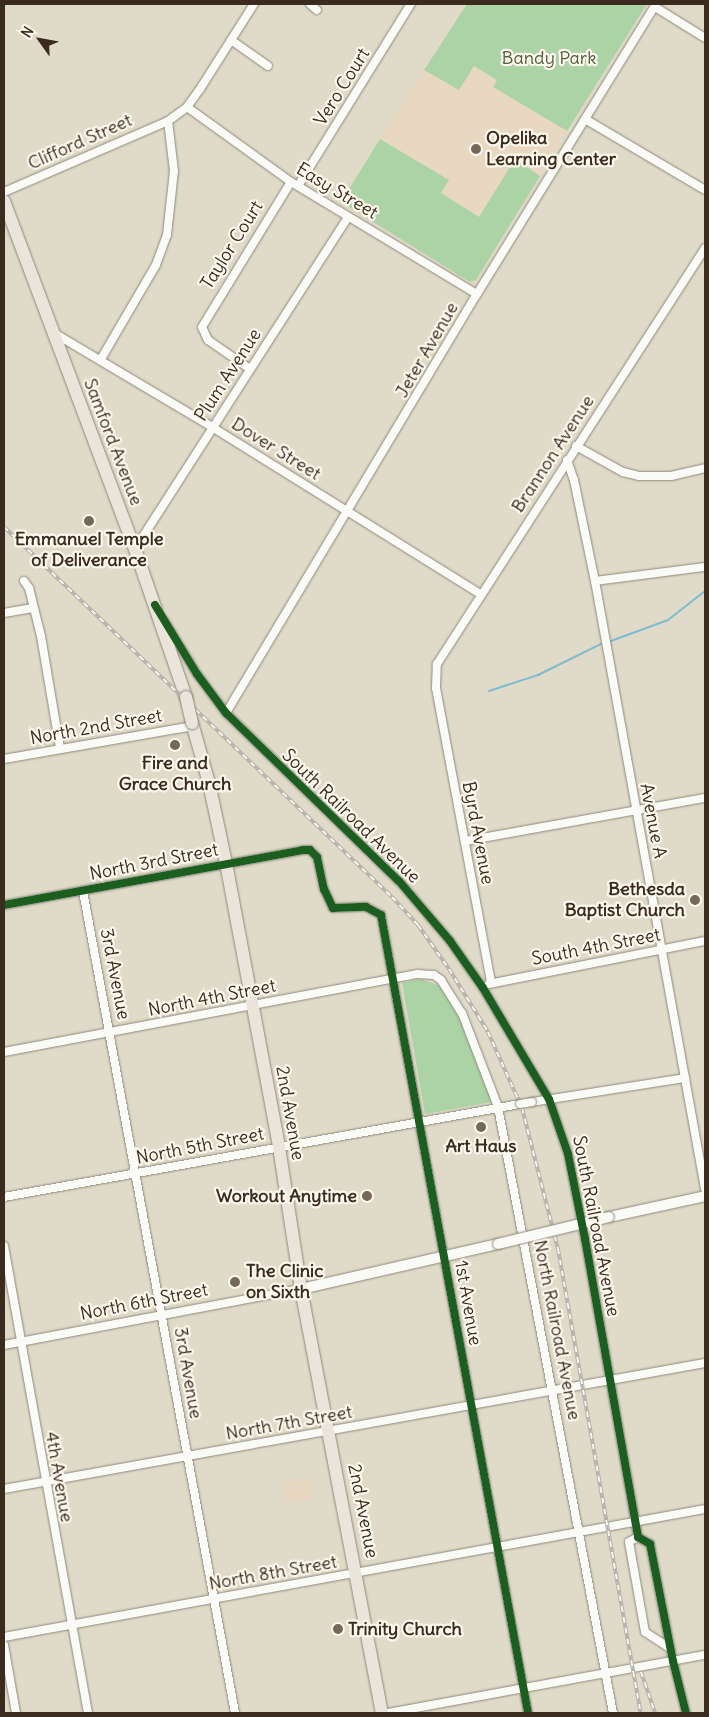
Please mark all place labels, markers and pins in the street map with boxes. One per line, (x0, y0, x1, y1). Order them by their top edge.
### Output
place label: Opelika Learning Center (486, 128, 616, 170)
marker: Opelika Learning Center (470, 143, 482, 155)
marker: Emmanuel Temple of Deliverance (83, 515, 95, 527)
place label: Emmanuel Temple of Deliverance (15, 529, 163, 572)
marker: Fire and Grace Church (169, 739, 181, 751)
place label: Fire and Grace Church (119, 753, 231, 796)
place label: Bethesda Baptist Church (565, 879, 685, 922)
marker: Bethesda Baptist Church (689, 894, 701, 906)
marker: Art Haus (475, 1121, 487, 1133)
place label: Art Haus (445, 1135, 517, 1157)
place label: Workout Anytime (216, 1185, 357, 1207)
marker: Workout Anytime (361, 1190, 373, 1202)
place label: The Clinic on Sixth (246, 1261, 323, 1304)
marker: The Clinic on Sixth (228, 1275, 242, 1289)
place label: Trinity Church (348, 1618, 462, 1640)
marker: Trinity Church (332, 1623, 344, 1635)

